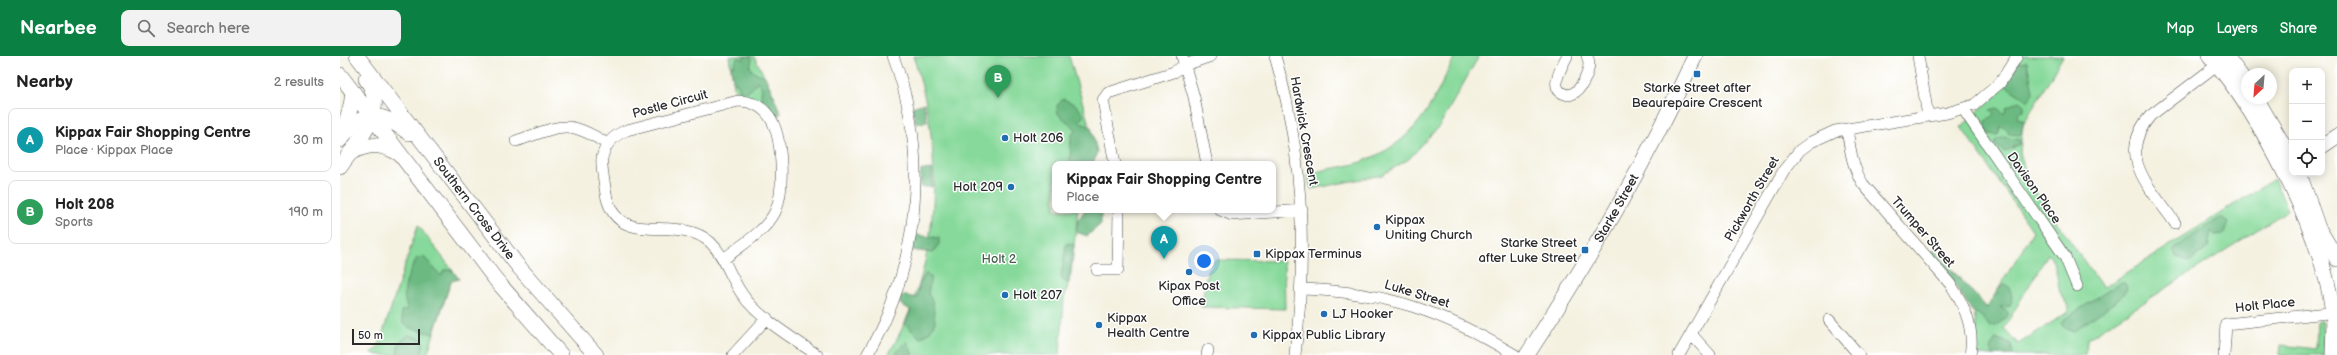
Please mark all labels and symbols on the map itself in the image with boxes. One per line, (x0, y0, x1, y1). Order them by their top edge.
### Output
pin: B (985, 65, 1011, 98)
north arrow (2241, 68, 2277, 104)
marker: Starke Street after Beaurepaire Crescent (1692, 69, 1702, 79)
street label: Hardwick Crescent (1287, 75, 1321, 187)
place label: Starke Street after Beaurepaire Crescent (1632, 80, 1762, 111)
street label: Postle Circuit (631, 86, 709, 122)
place label: Holt 206 (1013, 130, 1064, 146)
marker: Holt 206 (1000, 133, 1010, 143)
street label: Davison Place (2003, 149, 2065, 227)
street label: Southern Cross Drive (429, 154, 518, 263)
street label: Pickworth Street (1721, 154, 1783, 244)
street label: Starke Street (1591, 171, 1642, 245)
place label: Holt 209 (953, 179, 1003, 195)
marker: Holt 209 (1006, 182, 1016, 192)
street label: Trumper Street (1888, 193, 1958, 271)
place label: Kippax Uniting Church (1385, 212, 1472, 243)
marker: Kippax Uniting Church (1372, 222, 1382, 232)
pin: A (1151, 226, 1177, 259)
place label: Starke Street after Luke Street (1479, 235, 1577, 266)
marker: Starke Street after Luke Street (1580, 245, 1590, 255)
place label: Kippax Terminus (1265, 246, 1362, 262)
marker: Kippax Terminus (1252, 249, 1262, 259)
park label: Holt 2 (982, 251, 1017, 267)
your location (1194, 251, 1214, 271)
marker: Kipax Post Office (1184, 267, 1194, 277)
street label: Luke Street (1382, 276, 1452, 312)
place label: Kipax Post Office (1158, 278, 1220, 309)
place label: Holt 207 (1013, 287, 1063, 303)
marker: Holt 207 (1000, 290, 1010, 300)
street label: Holt Place (2234, 294, 2296, 316)
place label: LJ Hooker (1332, 306, 1393, 322)
marker: LJ Hooker (1319, 309, 1329, 319)
place label: Kippax Health Centre (1107, 310, 1190, 341)
marker: Kippax Health Centre (1094, 320, 1104, 330)
scale bar (352, 327, 420, 346)
place label: Kippax Public Library (1262, 327, 1386, 343)
marker: Kippax Public Library (1249, 330, 1259, 340)

